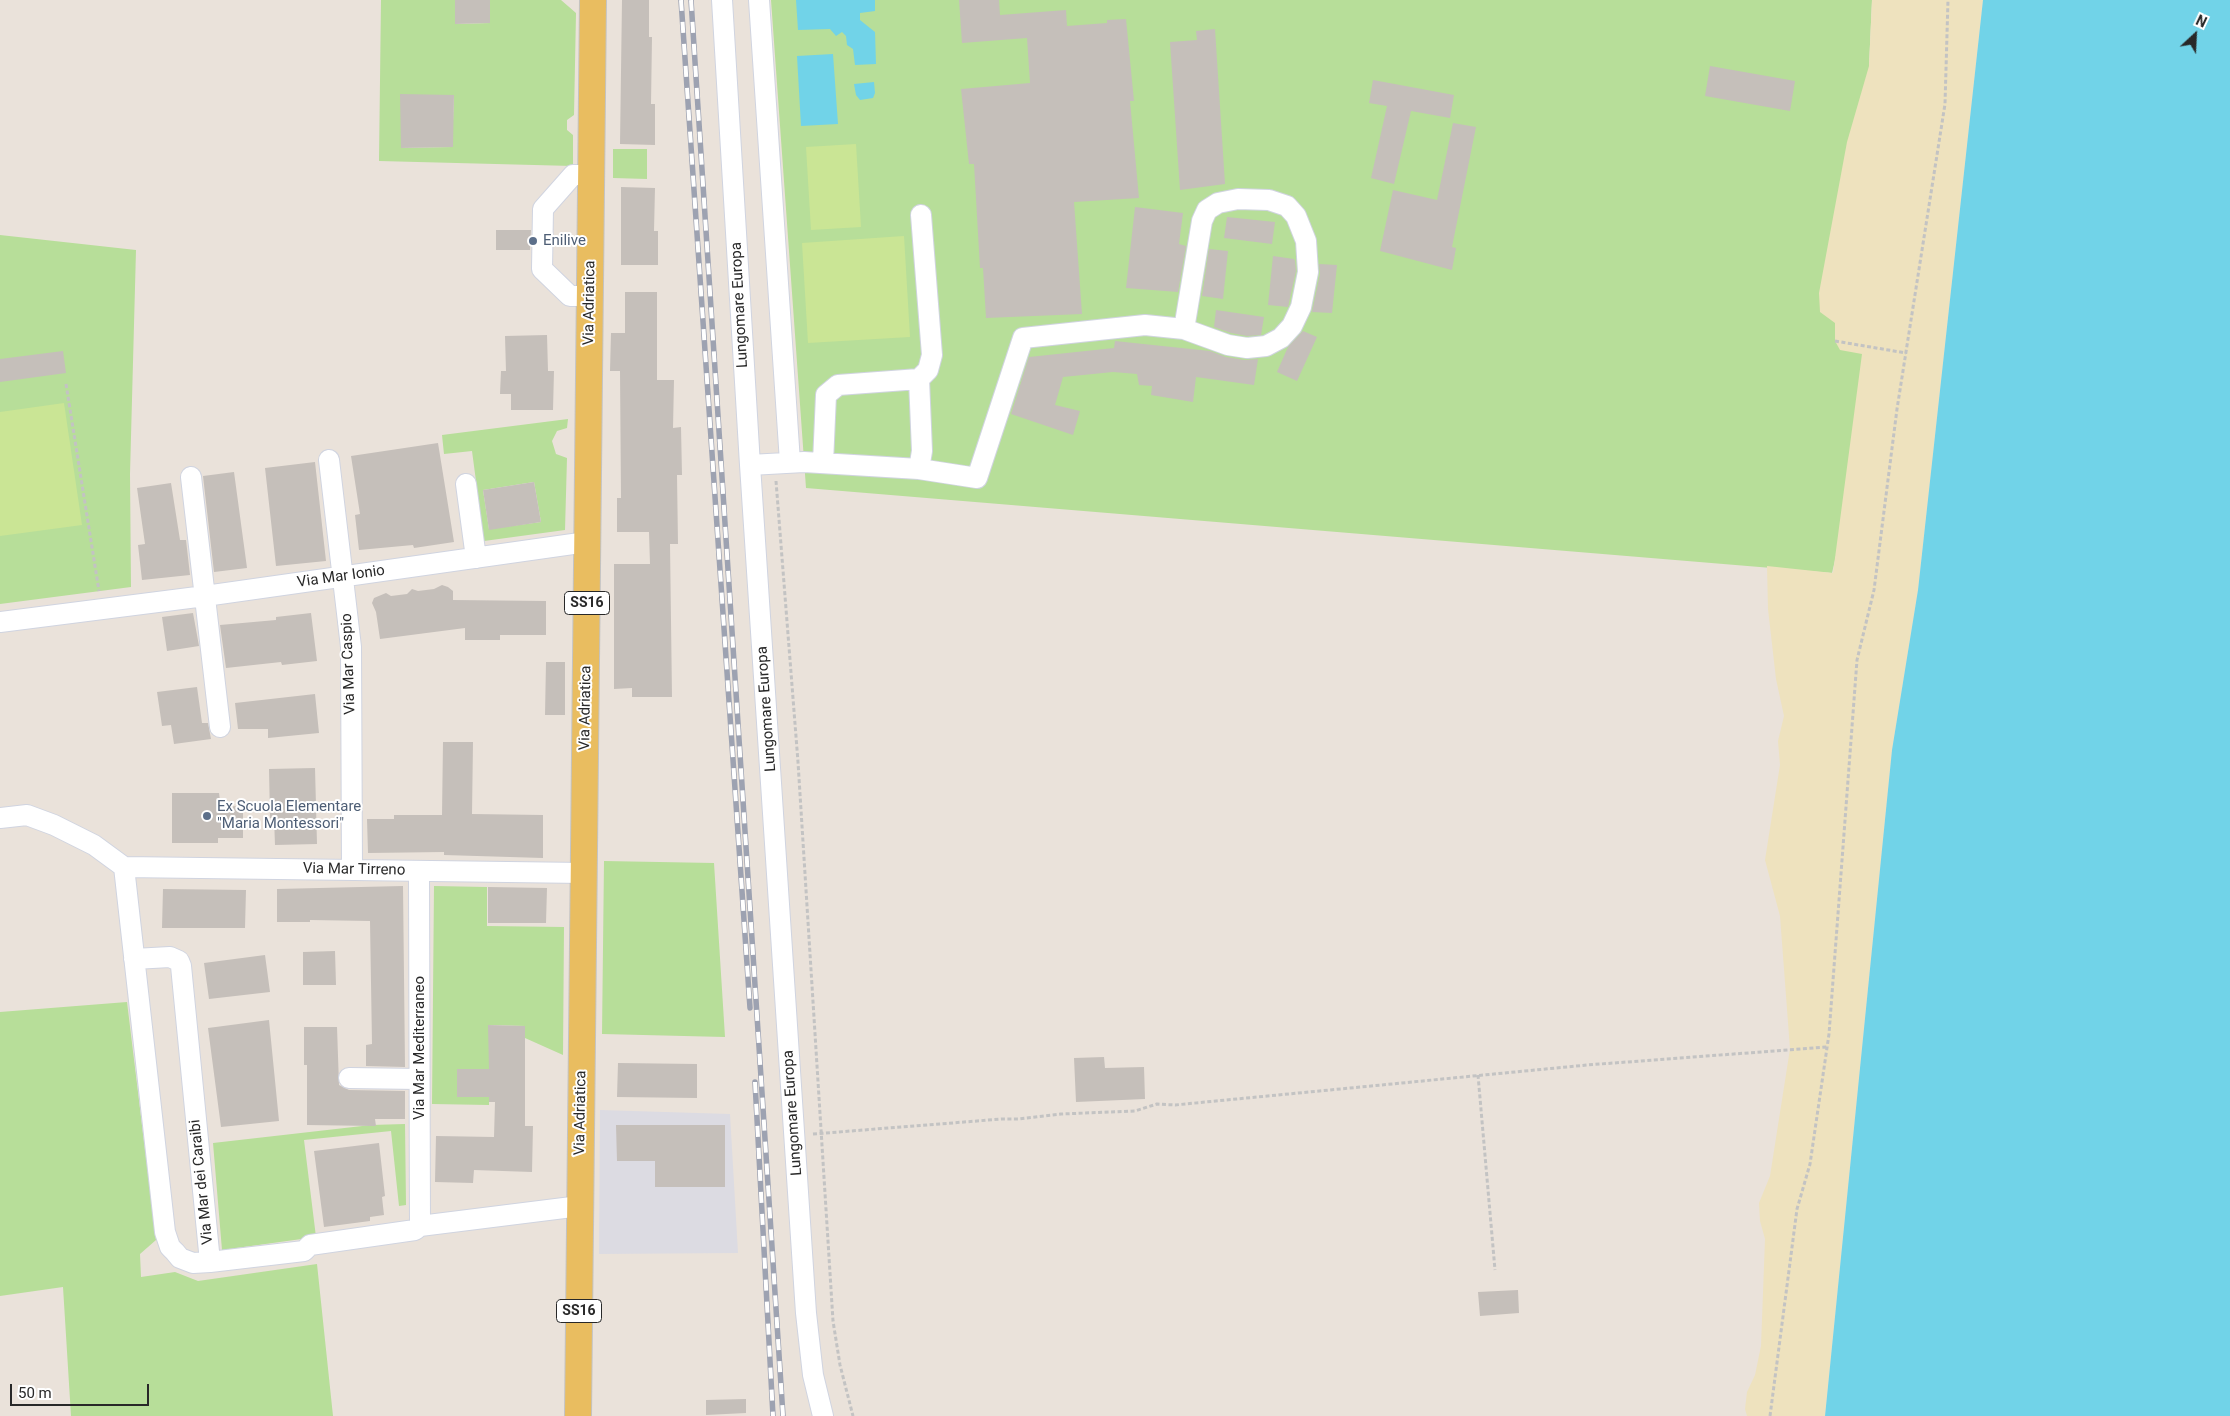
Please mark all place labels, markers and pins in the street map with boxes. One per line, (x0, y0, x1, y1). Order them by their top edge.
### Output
place label: Enilive (543, 232, 586, 250)
marker: Enilive (527, 235, 539, 247)
place label: Ex Scuola Elementare "Maria Montessori" (217, 798, 361, 833)
marker: Ex Scuola Elementare "Maria Montessori" (201, 810, 213, 822)

